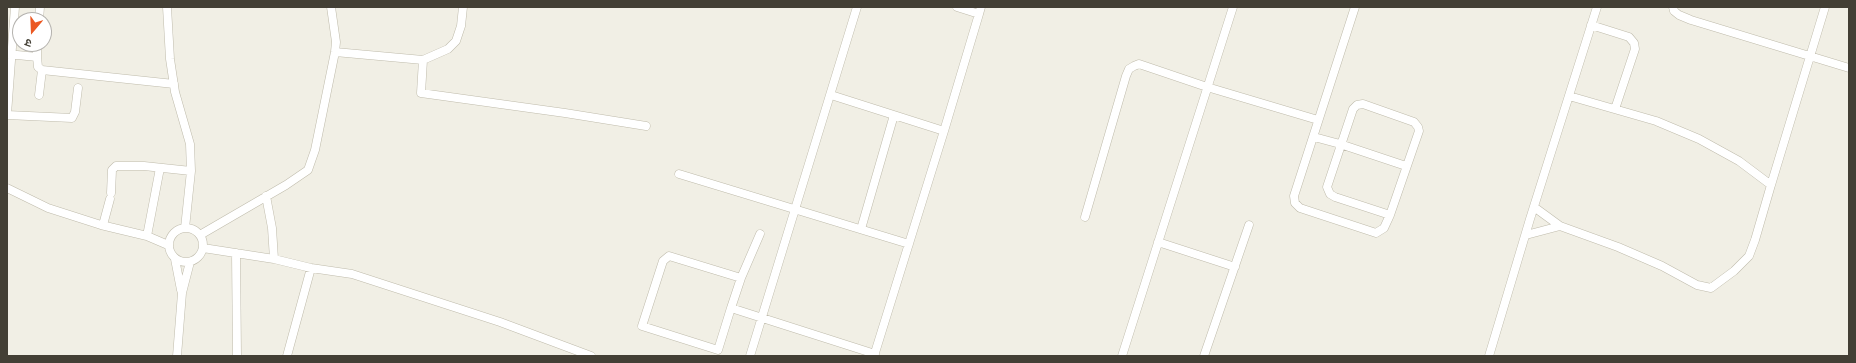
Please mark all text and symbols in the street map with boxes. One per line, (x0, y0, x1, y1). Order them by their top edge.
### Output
north arrow (12, 12, 52, 52)
text: उ (23, 36, 33, 50)

